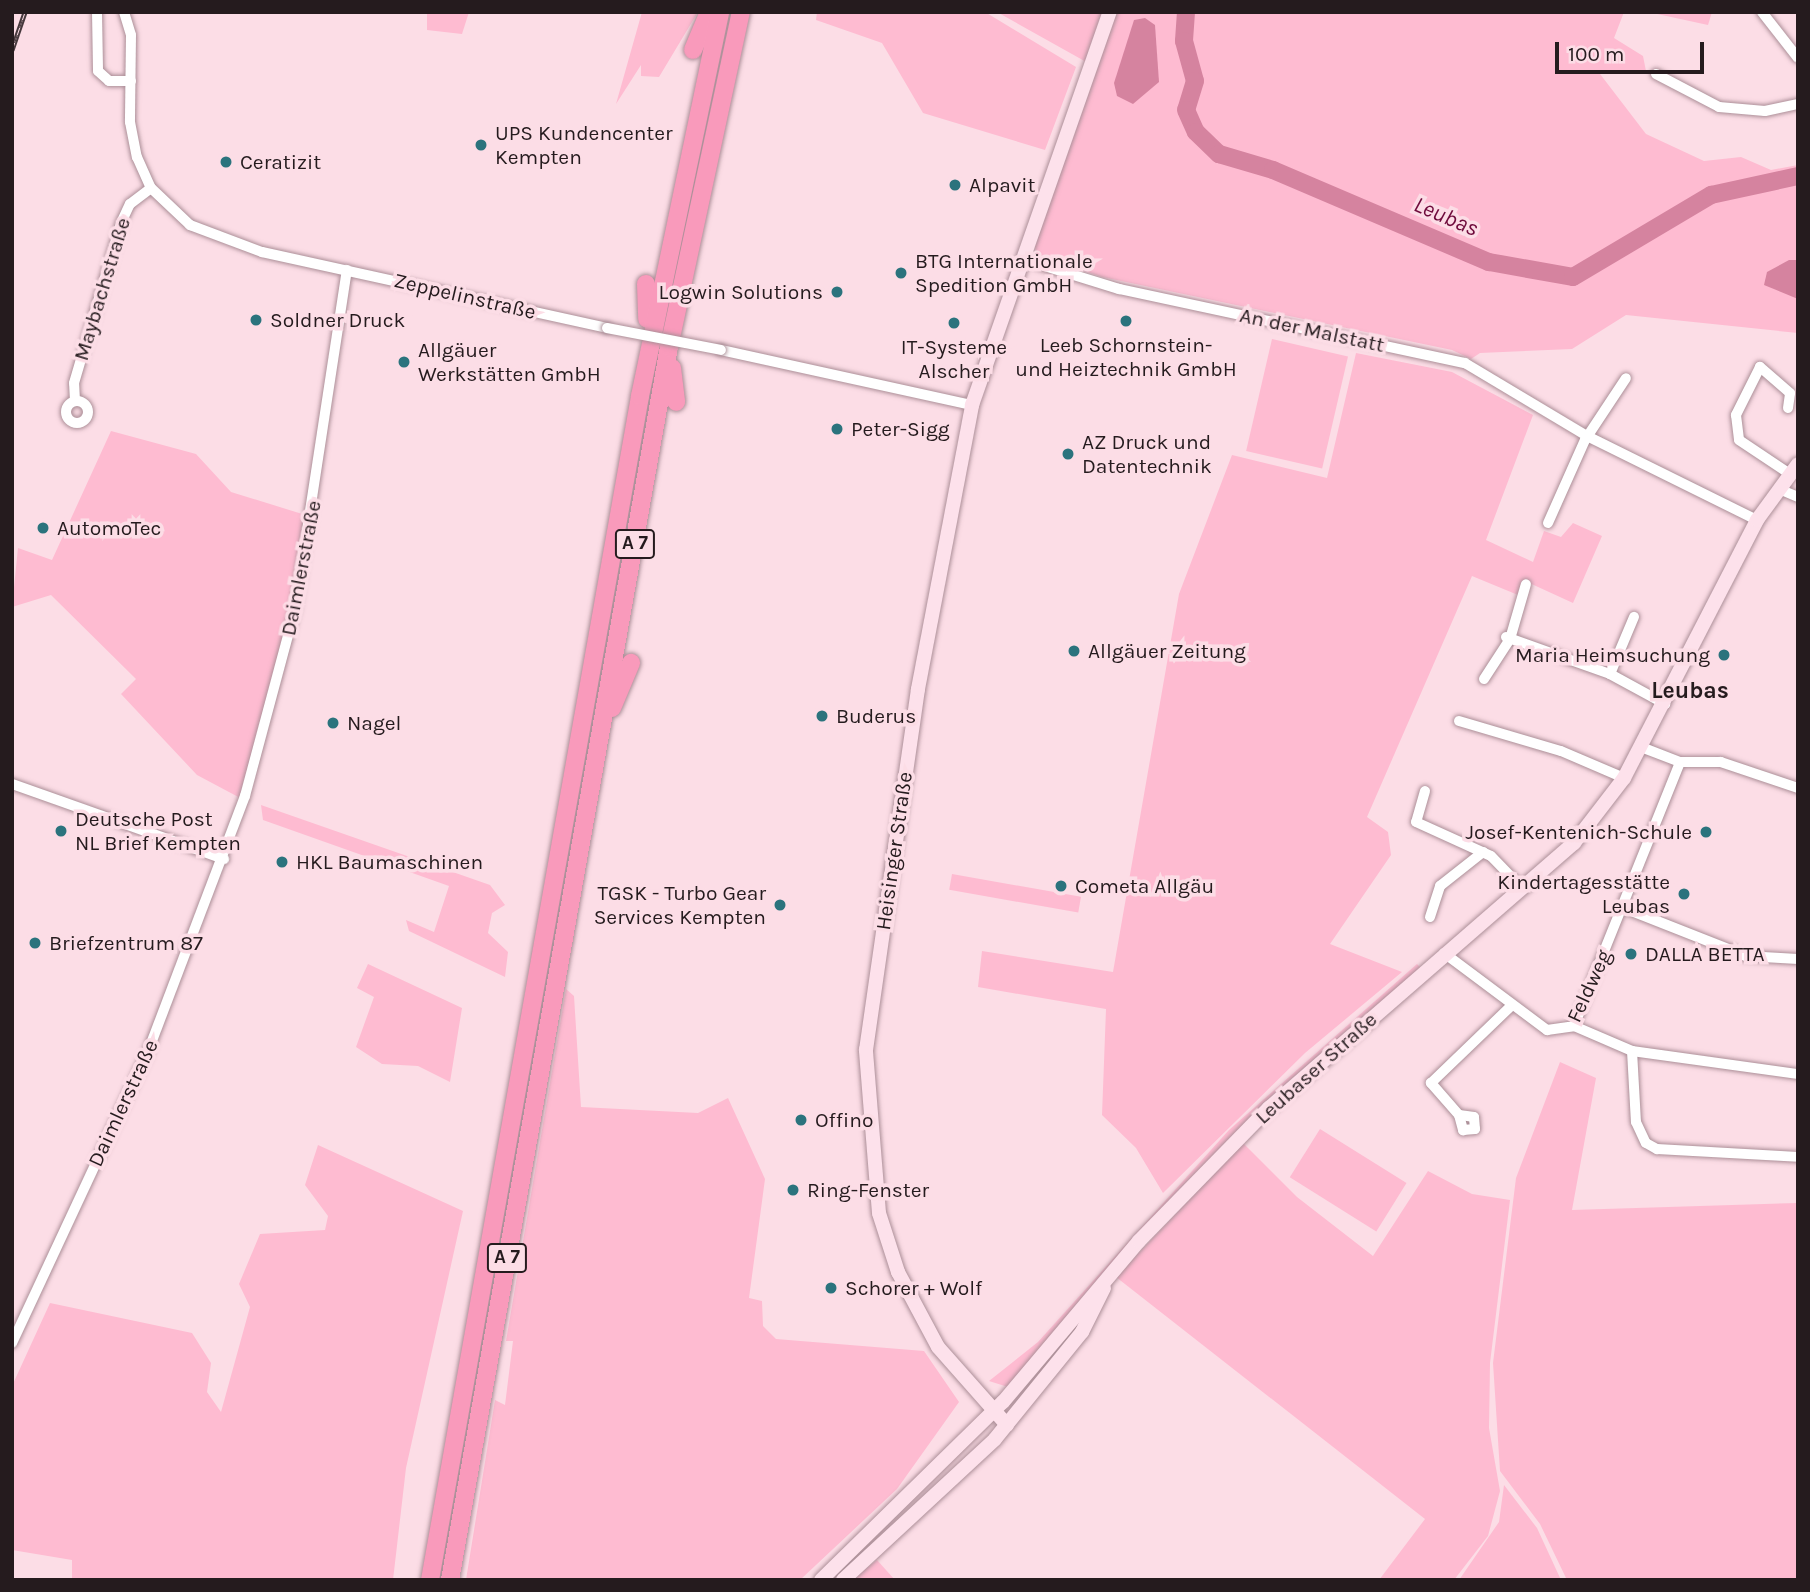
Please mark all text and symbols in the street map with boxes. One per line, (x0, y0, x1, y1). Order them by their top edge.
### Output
scale bar (1558, 28, 1707, 72)
text: 100 m (1568, 42, 1625, 66)
place label: UPS Kundencenter Kempten (495, 120, 673, 170)
marker: UPS Kundencenter Kempten (473, 137, 489, 153)
place label: Ceratizit (240, 149, 321, 175)
marker: Ceratizit (218, 154, 234, 170)
place label: Alpavit (969, 172, 1035, 198)
marker: Alpavit (947, 177, 963, 193)
water label: Leubas (1410, 191, 1482, 243)
street label: Maybachstraße (68, 214, 136, 364)
place label: BTG Internationale Spedition GmbH (915, 248, 1093, 298)
marker: BTG Internationale Spedition GmbH (893, 265, 909, 281)
street label: Zeppelinstraße (391, 267, 539, 325)
place label: Logwin Solutions (659, 279, 823, 305)
marker: Logwin Solutions (829, 284, 845, 300)
street label: An der Malstatt (1237, 302, 1387, 358)
place label: Soldner Druck (270, 307, 405, 333)
marker: Soldner Druck (248, 312, 264, 328)
marker: Leeb Schornstein- und Heiztechnik GmbH (1118, 313, 1134, 329)
marker: IT-Systeme Alscher (946, 315, 962, 331)
place label: Leeb Schornstein- und Heiztechnik GmbH (1015, 332, 1237, 382)
place label: IT-Systeme Alscher (901, 334, 1007, 384)
place label: Allgäuer Werkstätten GmbH (418, 337, 601, 387)
marker: Allgäuer Werkstätten GmbH (396, 354, 412, 370)
place label: Peter-Sigg (851, 416, 950, 442)
marker: Peter-Sigg (829, 421, 845, 437)
place label: AZ Druck und Datentechnik (1082, 429, 1212, 479)
marker: AZ Druck und Datentechnik (1060, 446, 1076, 462)
street label: Daimlerstraße (276, 498, 326, 638)
place label: AutomoTec (57, 515, 161, 541)
marker: AutomoTec (35, 520, 51, 536)
road number: A 7 (614, 528, 656, 559)
place label: Allgäuer Zeitung (1088, 638, 1246, 664)
place label: Maria Heimsuchung (1515, 642, 1710, 668)
marker: Allgäuer Zeitung (1066, 643, 1082, 659)
marker: Maria Heimsuchung (1716, 647, 1732, 663)
district label: Leubas (1651, 677, 1729, 705)
place label: Buderus (836, 703, 916, 729)
marker: Buderus (814, 708, 830, 724)
place label: Nagel (347, 710, 401, 736)
marker: Nagel (325, 715, 341, 731)
street label: Heisinger Straße (870, 770, 918, 932)
place label: Deutsche Post NL Brief Kempten (75, 806, 241, 856)
place label: Josef-Kentenich-Schule (1466, 819, 1692, 845)
marker: Deutsche Post NL Brief Kempten (53, 823, 69, 839)
marker: Josef-Kentenich-Schule (1698, 824, 1714, 840)
place label: HKL Baumaschinen (296, 849, 483, 875)
marker: HKL Baumaschinen (274, 854, 290, 870)
place label: Kindertagesstätte Leubas (1497, 869, 1670, 919)
place label: Cometa Allgäu (1075, 873, 1214, 899)
marker: Cometa Allgäu (1053, 878, 1069, 894)
place label: TGSK - Turbo Gear Services Kempten (594, 880, 766, 930)
marker: Kindertagesstätte Leubas (1676, 886, 1692, 902)
marker: TGSK - Turbo Gear Services Kempten (772, 897, 788, 913)
place label: Briefzentrum 87 (49, 930, 203, 956)
marker: Briefzentrum 87 (27, 935, 43, 951)
place label: DALLA BETTA (1645, 941, 1765, 967)
street label: Feldweg (1561, 946, 1617, 1026)
marker: DALLA BETTA (1623, 946, 1639, 962)
street label: Leubaser Straße (1250, 1007, 1382, 1129)
street label: Daimlerstraße (83, 1035, 163, 1171)
place label: Offino (815, 1107, 873, 1133)
marker: Offino (793, 1112, 809, 1128)
place label: Ring-Fenster (807, 1177, 929, 1203)
marker: Ring-Fenster (785, 1182, 801, 1198)
road number: A 7 (486, 1242, 528, 1274)
place label: Schorer + Wolf (845, 1275, 982, 1301)
marker: Schorer + Wolf (823, 1280, 839, 1296)

